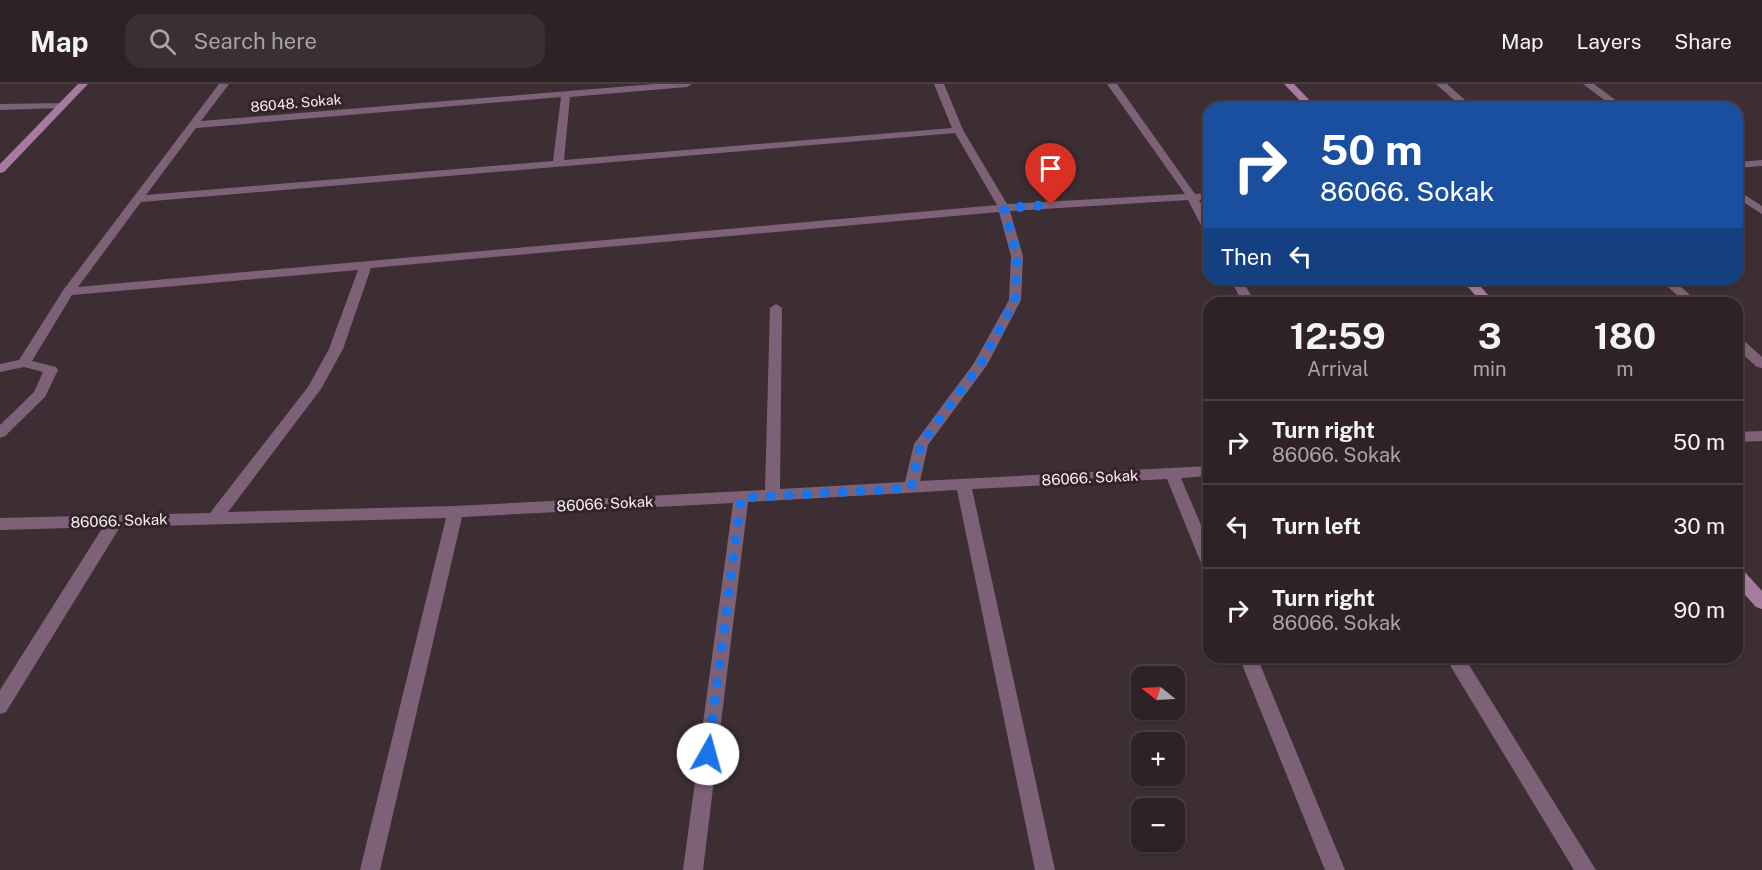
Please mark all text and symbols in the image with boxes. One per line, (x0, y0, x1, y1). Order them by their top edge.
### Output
search box (125, 14, 545, 68)
text: Map (30, 25, 89, 58)
icon: search (146, 25, 179, 58)
text: Search here (194, 28, 317, 54)
text: Map (1501, 29, 1544, 54)
text: Layers (1577, 29, 1641, 54)
text: Share (1674, 29, 1732, 54)
street label: 86048. Sokak (250, 91, 342, 115)
text: 50 m (1320, 125, 1423, 174)
icon: right (1221, 126, 1299, 204)
pin (1025, 143, 1076, 205)
icon: arrive (1034, 152, 1067, 185)
text: 86066. Sokak (1320, 175, 1494, 207)
icon: left (1284, 240, 1317, 273)
text: Then (1221, 244, 1272, 270)
text: 12:59 (1290, 315, 1386, 357)
text: 3 (1478, 315, 1502, 357)
text: 180 (1593, 315, 1656, 357)
text: Arrival (1307, 357, 1369, 381)
text: min (1473, 357, 1507, 381)
text: m (1616, 357, 1633, 381)
text: Turn right (1272, 417, 1375, 443)
icon: right (1221, 426, 1254, 459)
text: 50 m (1673, 429, 1725, 455)
text: 86066. Sokak (1272, 443, 1401, 467)
street label: 86066. Sokak (1041, 466, 1139, 489)
street label: 86066. Sokak (556, 492, 654, 515)
street label: 86066. Sokak (70, 510, 168, 531)
icon: left (1221, 510, 1254, 543)
text: Turn left (1272, 513, 1361, 539)
text: 30 m (1673, 513, 1725, 539)
text: Turn right (1272, 585, 1375, 611)
icon: right (1221, 594, 1254, 627)
text: 90 m (1674, 597, 1725, 623)
text: 86066. Sokak (1272, 611, 1401, 635)
north arrow (1131, 666, 1185, 720)
map controls (1131, 666, 1185, 852)
position arrow (676, 722, 740, 786)
button: + (1131, 732, 1185, 786)
button: − (1131, 798, 1185, 852)

